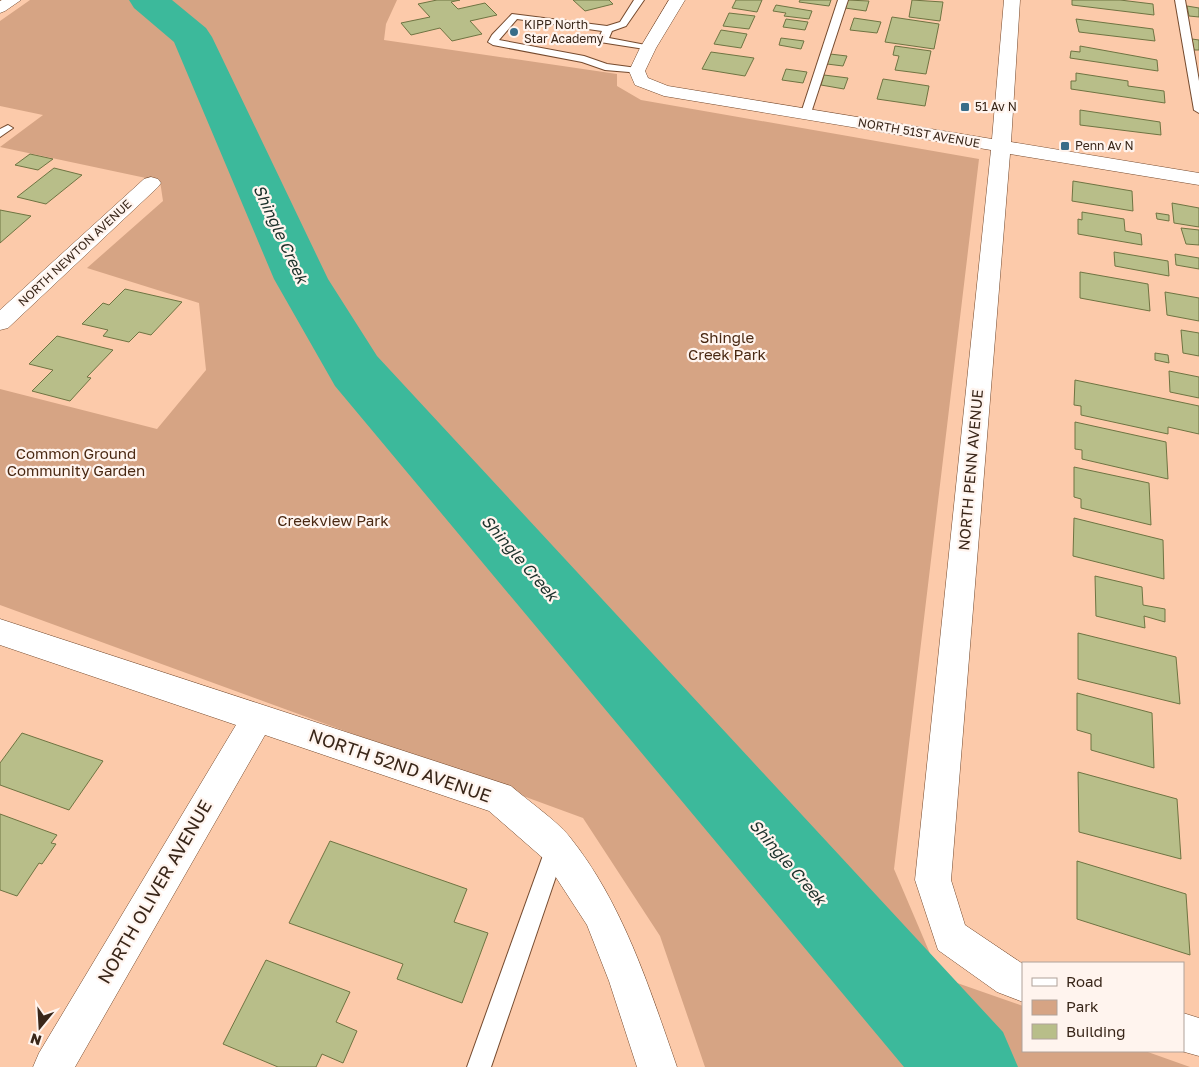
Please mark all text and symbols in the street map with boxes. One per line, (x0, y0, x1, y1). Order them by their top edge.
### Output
place label: KIPP North Star Academy (524, 17, 604, 46)
marker: KIPP North Star Academy (508, 26, 520, 38)
place label: 51 Av N (975, 99, 1017, 114)
marker: 51 Av N (959, 101, 971, 113)
street label: NORTH 51ST AVENUE (857, 114, 981, 151)
place label: Penn Av N (1075, 138, 1134, 153)
marker: Penn Av N (1059, 140, 1071, 152)
water label: Shingle Creek (249, 181, 313, 288)
street label: NORTH NEWTON AVENUE (15, 196, 134, 309)
park label: Shingle Creek Park (688, 328, 767, 363)
street label: NORTH PENN AVENUE (954, 388, 986, 551)
park label: Common Ground Community Garden (7, 444, 145, 479)
park label: Creekview Park (277, 511, 389, 529)
water label: Shingle Creek (477, 511, 564, 606)
street label: NORTH 52ND AVENUE (306, 724, 494, 807)
street label: NORTH OLIVER AVENUE (92, 796, 216, 987)
water label: Shingle Creek (745, 815, 832, 910)
legend (1022, 962, 1184, 1052)
text: Road (1066, 972, 1103, 990)
text: Park (1066, 997, 1099, 1015)
north arrow (15, 1002, 65, 1052)
text: Building (1066, 1022, 1126, 1040)
text: N (28, 1030, 44, 1050)

